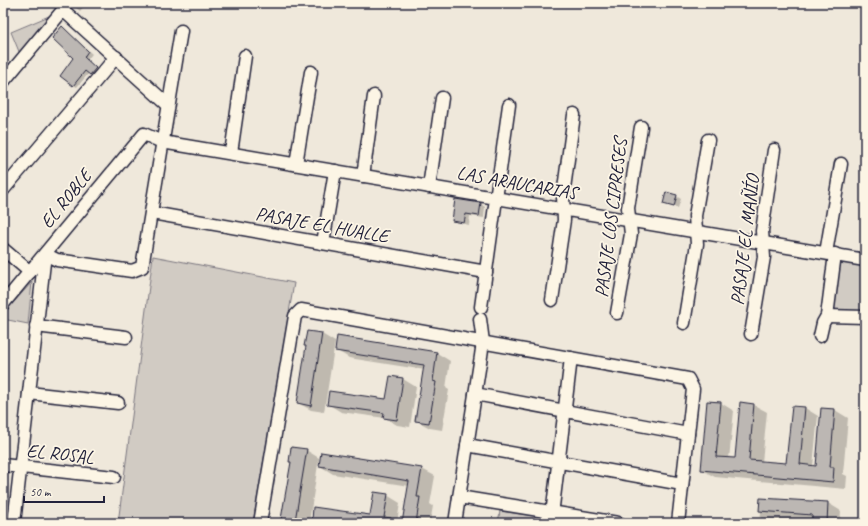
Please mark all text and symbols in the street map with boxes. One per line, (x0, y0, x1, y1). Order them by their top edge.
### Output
street label: PASAJE LOS CIPRESES (589, 134, 633, 299)
street label: LAS ARAUCARIAS (455, 161, 582, 206)
street label: EL ROBLE (35, 163, 99, 233)
street label: PASAJE EL MAÑÍO (725, 171, 765, 306)
street label: PASAJE EL HUALLE (254, 202, 393, 249)
street label: EL ROSAL (25, 439, 96, 470)
scale bar (24, 478, 104, 504)
text: 50 m (30, 484, 52, 500)

